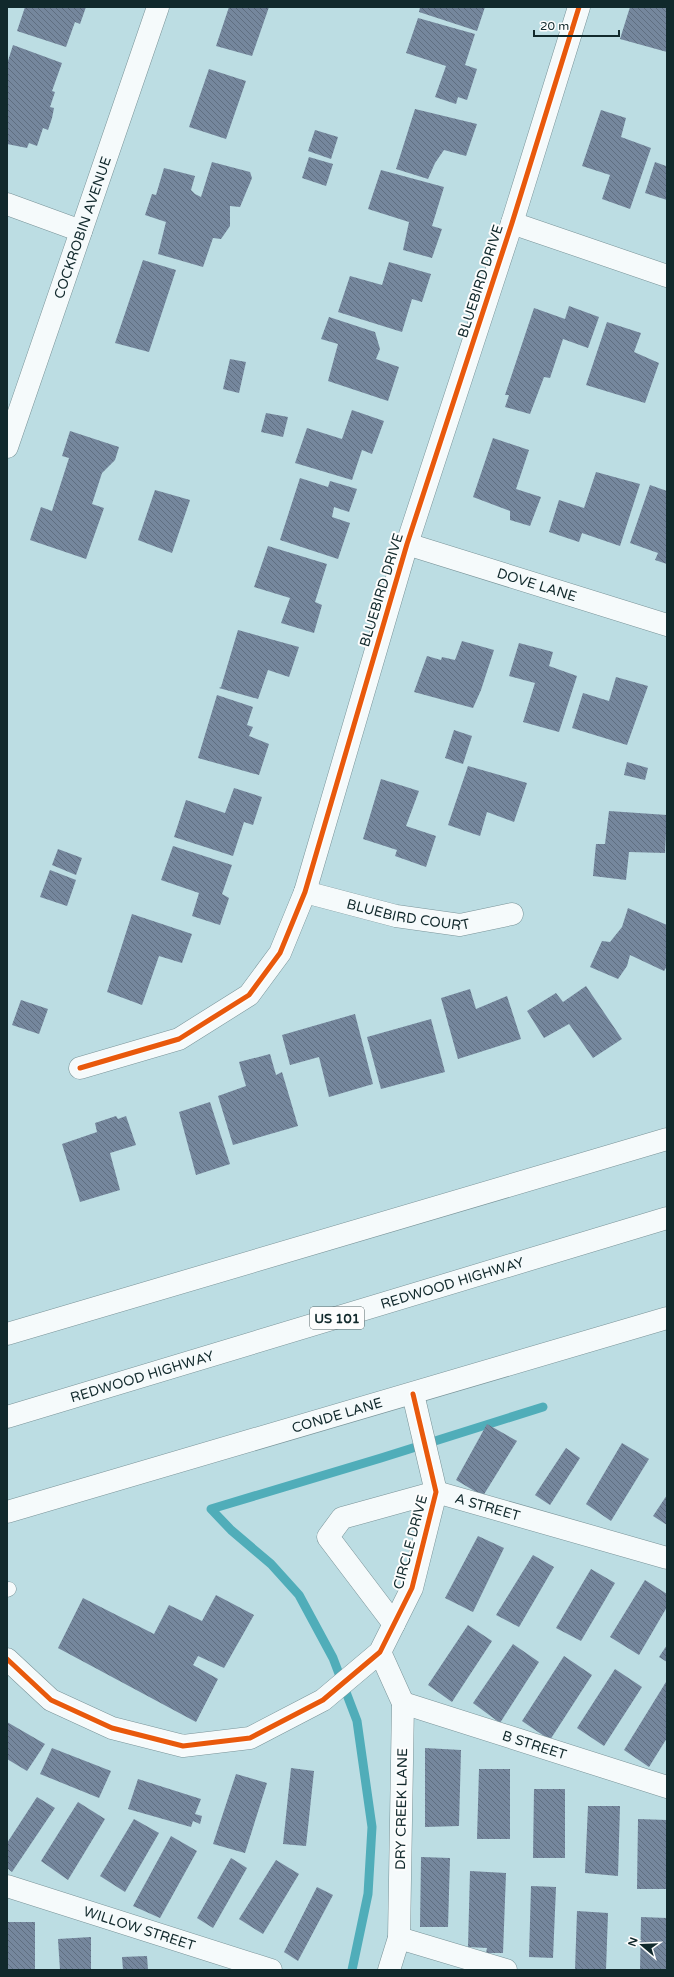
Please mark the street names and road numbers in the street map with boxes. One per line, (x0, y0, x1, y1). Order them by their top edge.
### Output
street label: COCKROBIN AVENUE (51, 154, 115, 301)
street label: BLUEBIRD DRIVE (454, 222, 507, 340)
street label: BLUEBIRD DRIVE (356, 531, 407, 649)
street label: DOVE LANE (495, 565, 579, 605)
street label: BLUEBIRD COURT (345, 895, 472, 934)
street label: REDWOOD HIGHWAY (379, 1254, 526, 1313)
road number: US 101 (310, 1307, 364, 1329)
street label: REDWOOD HIGHWAY (68, 1347, 216, 1406)
street label: CONDE LANE (290, 1394, 385, 1437)
street label: A STREET (453, 1490, 523, 1525)
street label: CIRCLE DRIVE (390, 1493, 431, 1591)
street label: B STREET (500, 1727, 569, 1764)
street label: DRY CREEK LANE (392, 1748, 411, 1870)
street label: WILLOW STREET (81, 1903, 198, 1955)

